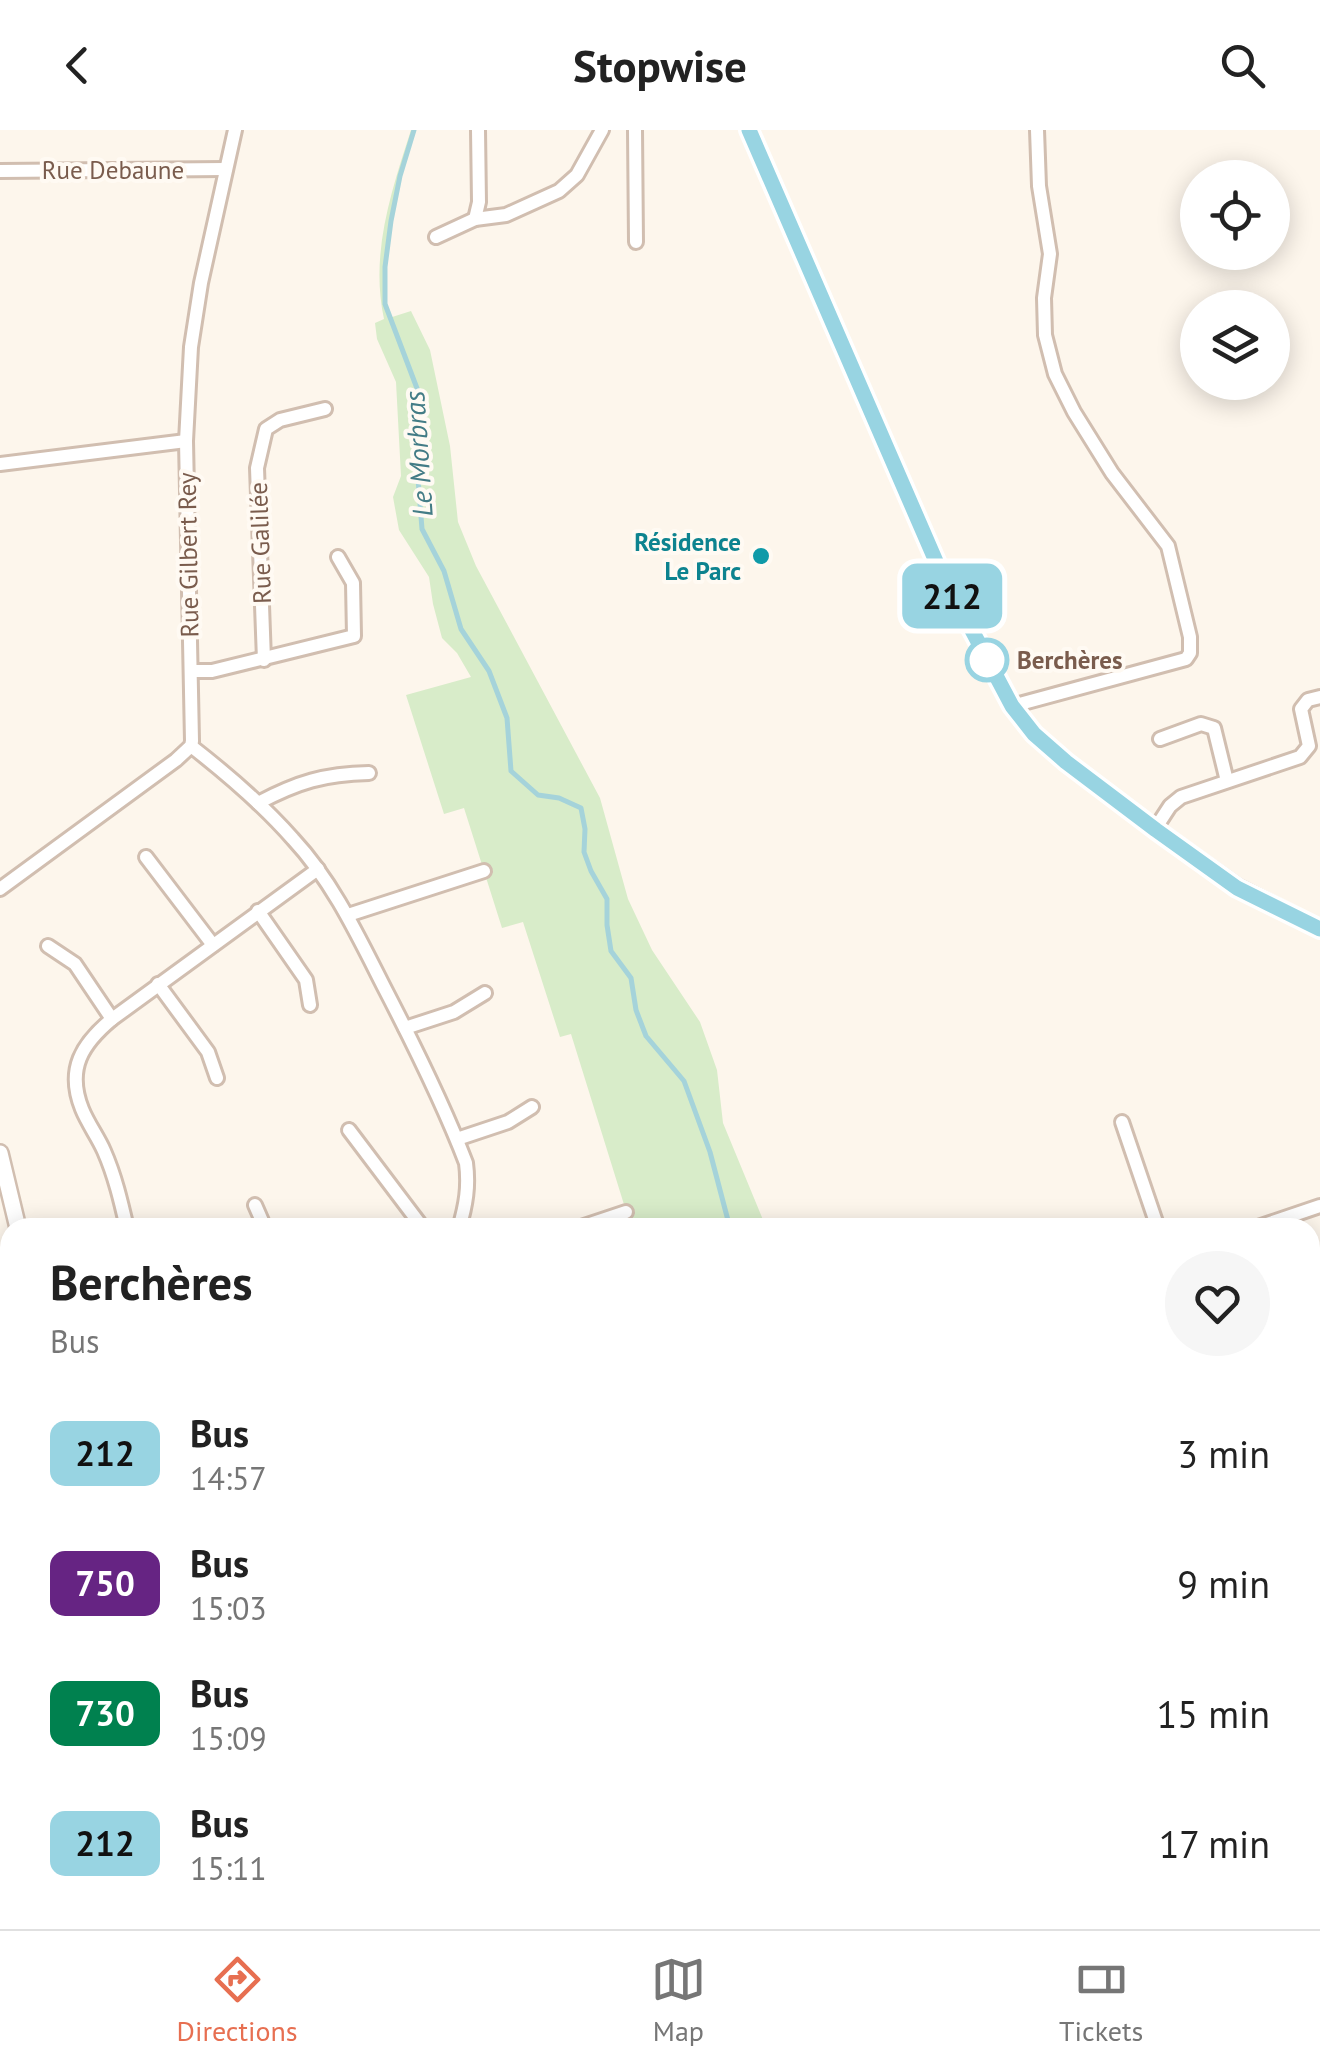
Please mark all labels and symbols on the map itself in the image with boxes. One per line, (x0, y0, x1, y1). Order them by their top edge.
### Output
street label: Rue Debaune (42, 154, 184, 186)
water label: Le Morbras (395, 390, 441, 518)
street label: Rue Gilbert Rey (171, 472, 205, 638)
street label: Rue Galilée (242, 482, 278, 604)
place label: Résidence Le Parc (634, 526, 741, 587)
marker: Résidence Le Parc (750, 545, 772, 567)
line badge: 212 (894, 564, 1010, 628)
marker: Berchères (966, 639, 1008, 681)
place label: Berchères (1017, 644, 1122, 676)

